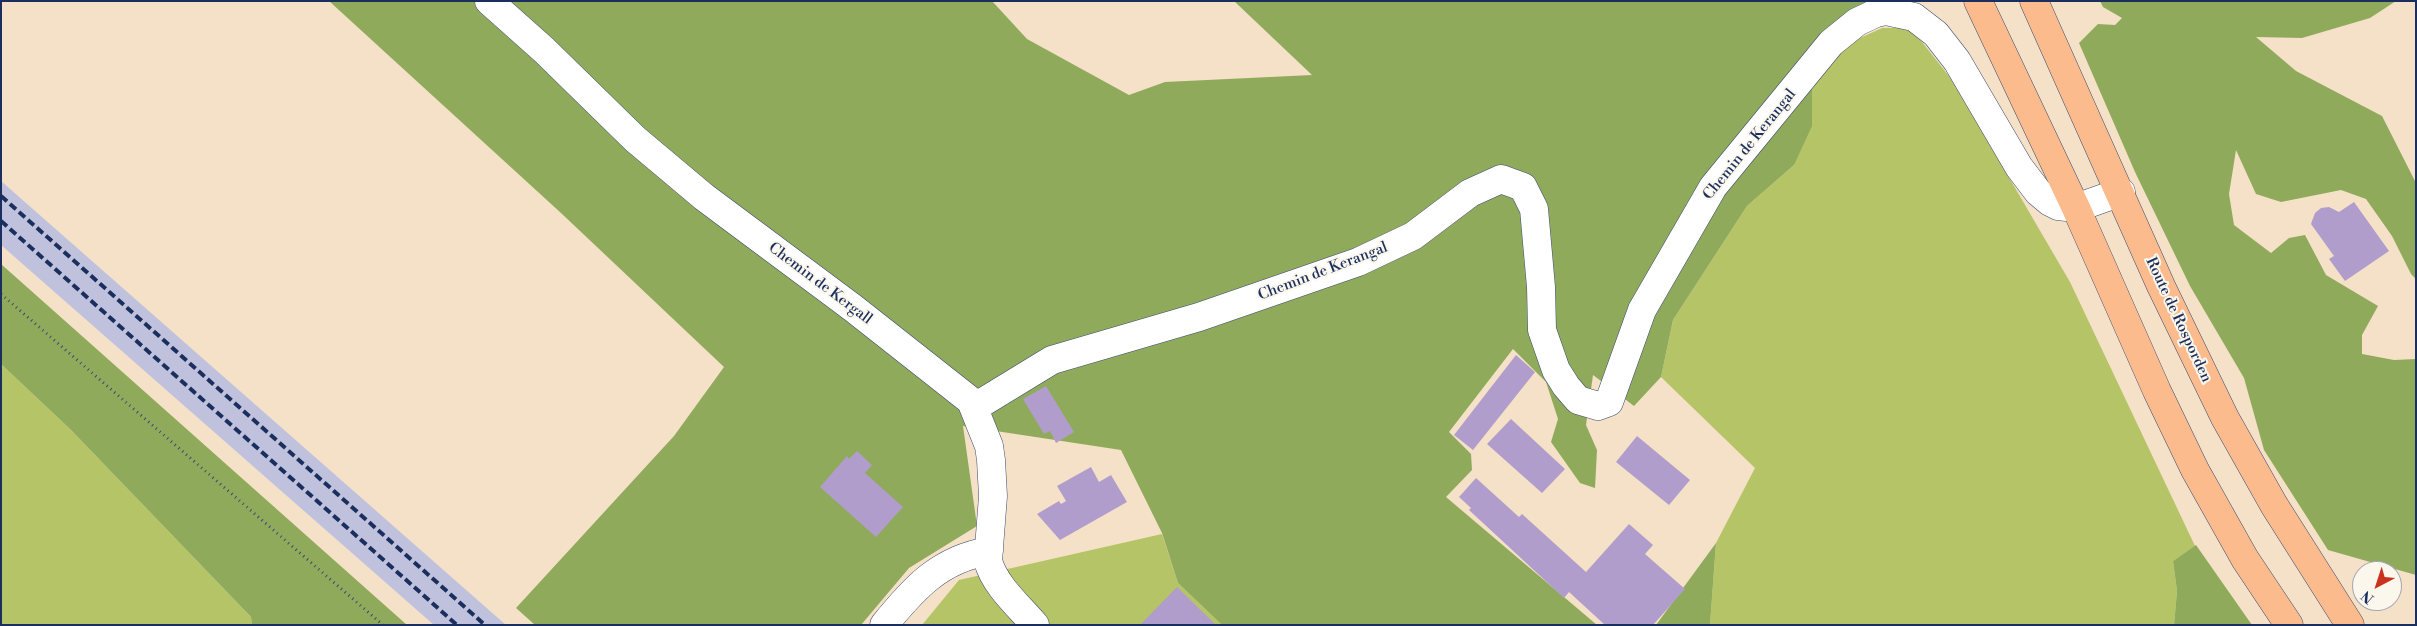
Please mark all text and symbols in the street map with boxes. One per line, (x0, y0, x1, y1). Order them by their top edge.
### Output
street label: Chemin de Kerangal (1700, 86, 1800, 204)
street label: Chemin de Kergall (765, 239, 875, 329)
street label: Chemin de Kerangal (1256, 239, 1390, 305)
street label: Route de Rosporden (2141, 255, 2215, 385)
north arrow (2352, 561, 2402, 611)
text: N (2358, 586, 2378, 607)

